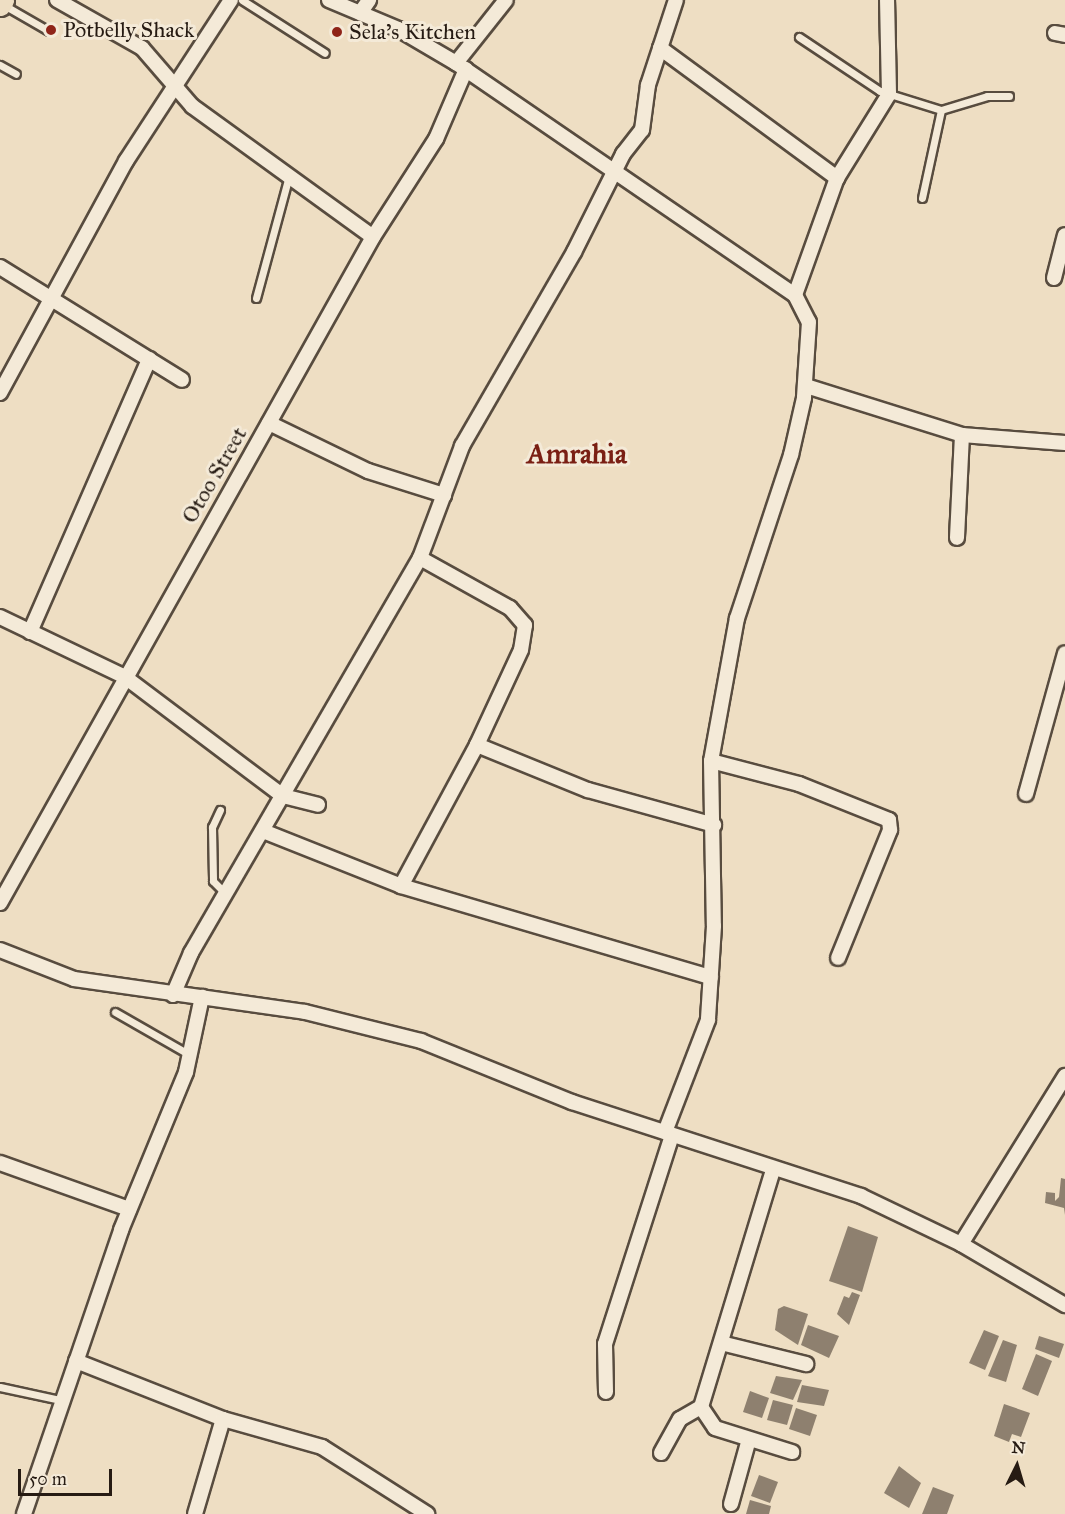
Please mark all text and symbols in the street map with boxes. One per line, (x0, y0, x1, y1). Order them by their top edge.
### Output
place label: Potbelly Shack (63, 17, 194, 43)
place label: Sela's Kitchen (349, 19, 476, 45)
marker: Potbelly Shack (44, 23, 58, 37)
marker: Sela's Kitchen (330, 25, 344, 39)
street label: Otoo Street (176, 422, 252, 528)
district label: Amrahia (527, 437, 627, 471)
north arrow (987, 1436, 1047, 1496)
text: N (1011, 1438, 1026, 1458)
scale bar (21, 1457, 116, 1495)
text: 50 m (29, 1468, 67, 1490)

